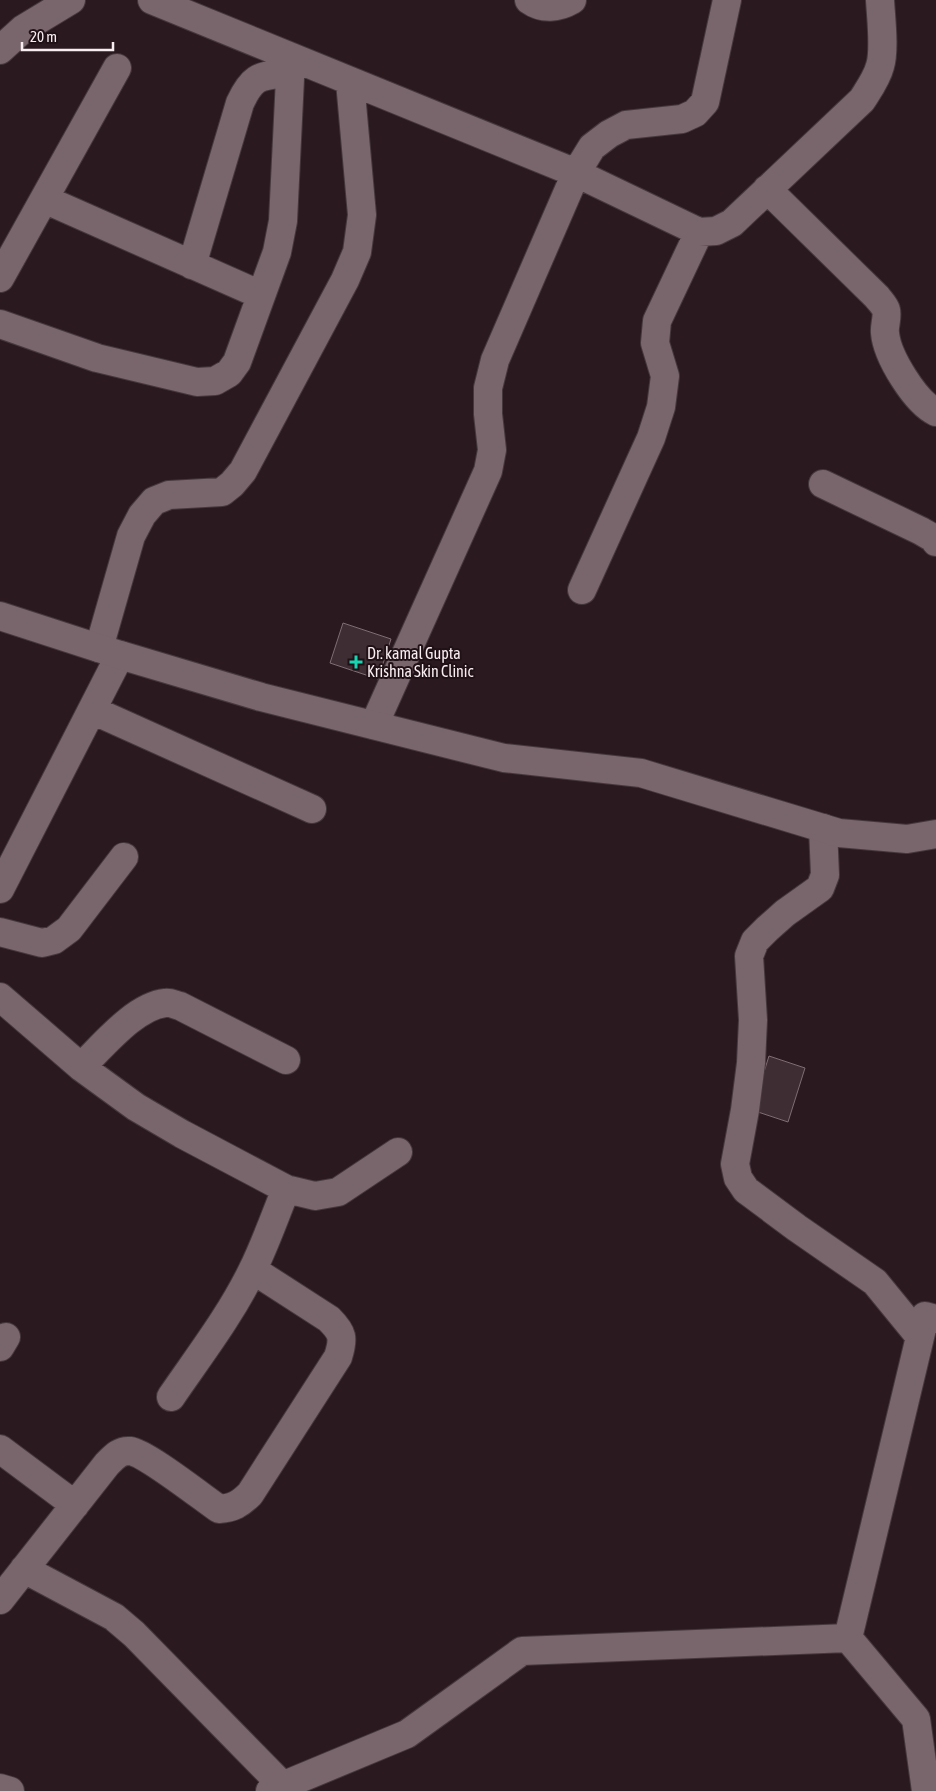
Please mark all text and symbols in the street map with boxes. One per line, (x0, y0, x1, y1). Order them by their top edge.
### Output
scale bar (22, 20, 114, 52)
text: 20 m (30, 28, 57, 45)
place label: Dr. kamal Gupta Krishna Skin Clinic (367, 644, 474, 680)
marker: Dr. kamal Gupta Krishna Skin Clinic (349, 655, 363, 669)

